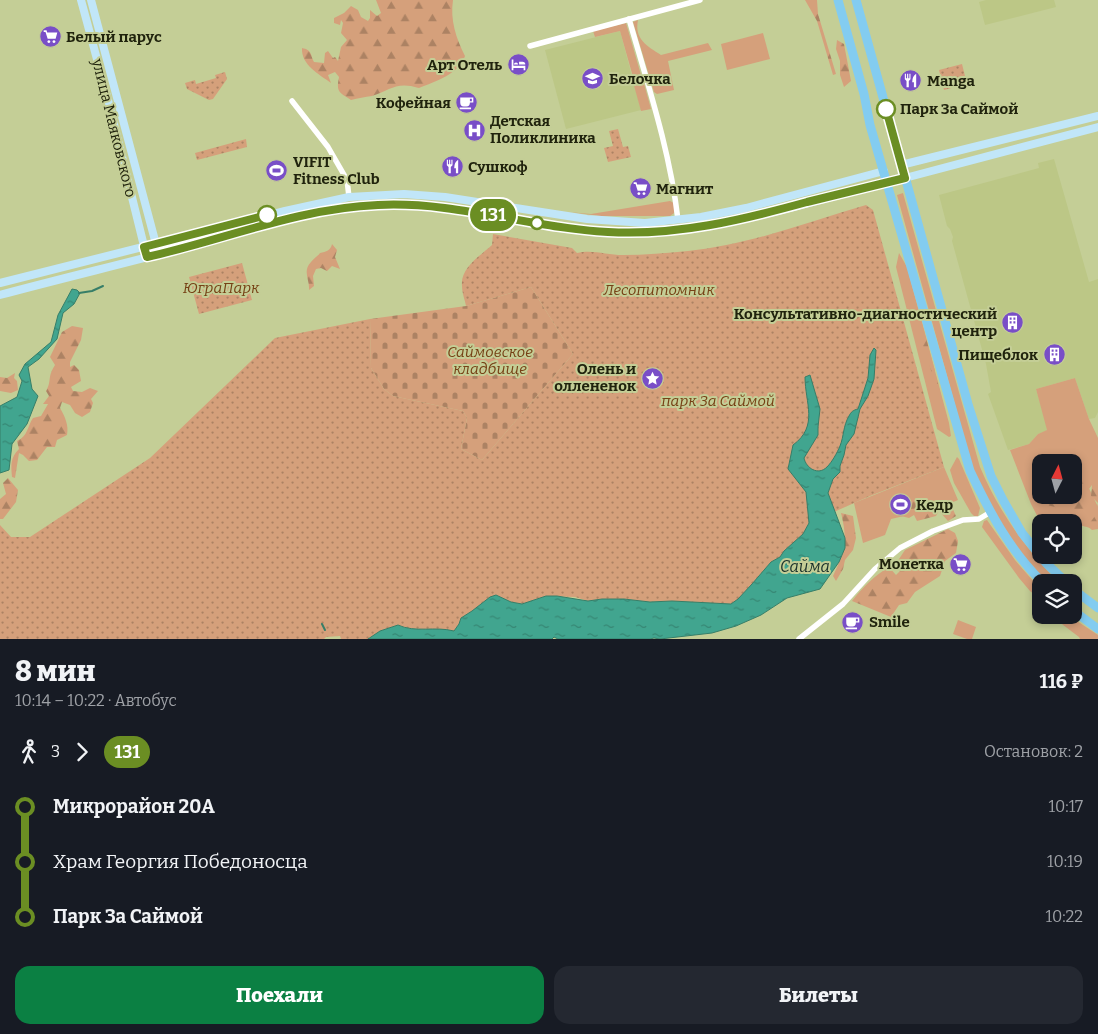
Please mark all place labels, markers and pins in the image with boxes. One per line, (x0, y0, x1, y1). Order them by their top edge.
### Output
supermarket icon: Белый парус (38, 25, 62, 49)
place label: Белый парус (66, 28, 162, 46)
hotel icon: Арт Отель (506, 53, 530, 77)
place label: Арт Отель (427, 56, 502, 74)
school or university icon: Белочка (581, 67, 605, 91)
restaurant icon: Manga (899, 69, 923, 93)
place label: Белочка (609, 70, 671, 88)
place label: Manga (927, 72, 975, 90)
cafe icon: Кофейная (455, 91, 479, 115)
place label: Кофейная (376, 94, 451, 112)
marker: Парк За Саймой (876, 99, 896, 119)
place label: Парк За Саймой (900, 100, 1018, 118)
place label: Детская Поликлиника (490, 112, 596, 147)
hospital icon: Детская Поликлиника (462, 118, 486, 142)
place label: VIFIT Fitness Club (293, 153, 380, 188)
restaurant icon: Сушкоф (440, 155, 464, 179)
place label: Сушкоф (468, 158, 528, 176)
sports icon: VIFIT Fitness Club (265, 159, 289, 183)
supermarket icon: Магнит (628, 177, 652, 201)
place label: Магнит (656, 180, 714, 198)
unlabelled marker (257, 205, 277, 225)
unlabelled marker (530, 216, 544, 230)
place label: Консультативно-диагностический центр (734, 305, 997, 340)
building icon: Консультативно-диагностический центр (1001, 311, 1025, 335)
building icon: Пищеблок (1042, 343, 1066, 367)
place label: Пищеблок (958, 346, 1039, 364)
place label: Олень и оллененок (554, 360, 637, 395)
place icon: Олень и оллененок (640, 366, 664, 390)
sports icon: Кедр (888, 493, 912, 517)
place label: Кедр (916, 496, 953, 514)
supermarket icon: Монетка (948, 552, 972, 576)
place label: Монетка (879, 555, 945, 573)
cafe icon: Smile (841, 610, 865, 634)
place label: Smile (869, 613, 910, 631)

